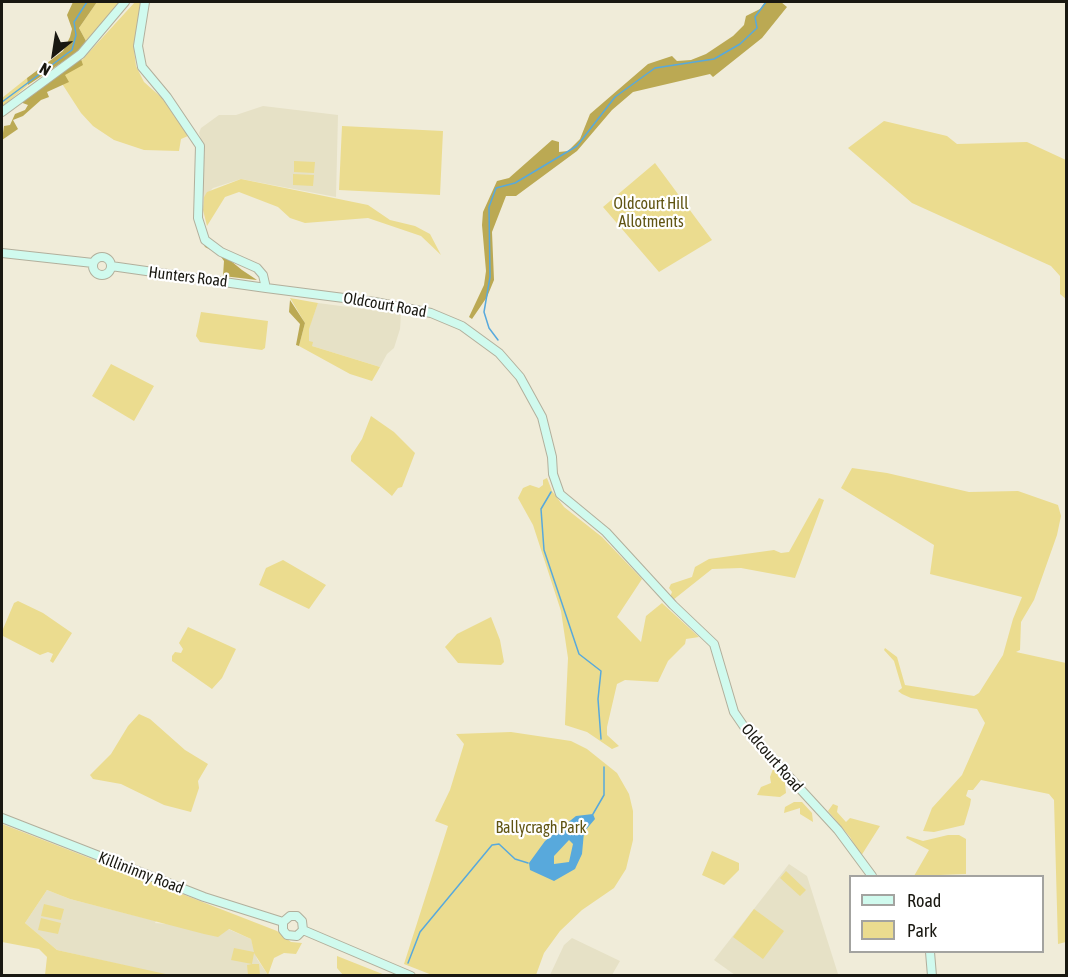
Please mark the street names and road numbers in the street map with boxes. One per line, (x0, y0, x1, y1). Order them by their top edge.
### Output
street label: Hunters Road (147, 263, 229, 291)
street label: Oldcourt Road (342, 288, 428, 322)
street label: Oldcourt Road (737, 720, 807, 796)
street label: Killininny Road (96, 848, 186, 898)

